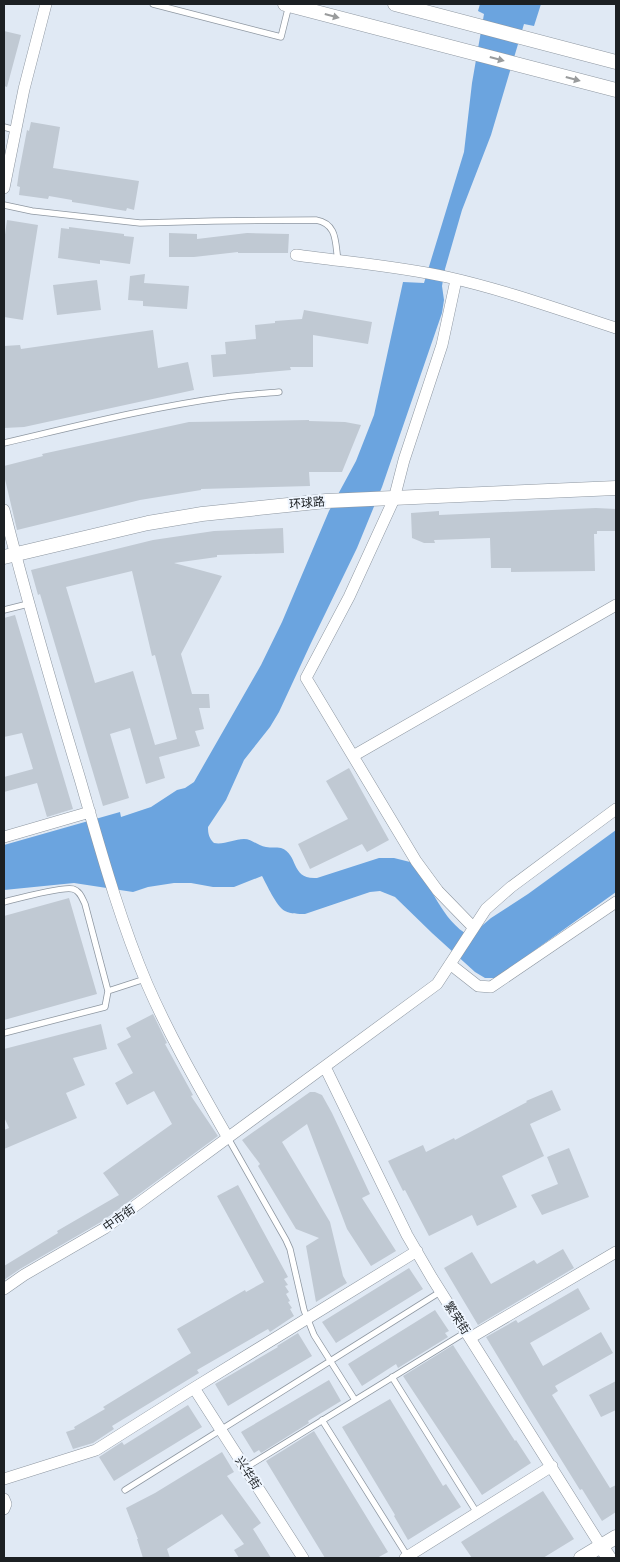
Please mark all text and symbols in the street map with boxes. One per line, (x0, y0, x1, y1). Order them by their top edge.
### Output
one-way arrow (325, 12, 340, 20)
one-way arrow (489, 55, 504, 63)
one-way arrow (566, 75, 581, 83)
street label: 环球路 (288, 493, 326, 514)
street label: 中市街 (100, 1201, 139, 1236)
street label: 繁荣街 (440, 1299, 474, 1338)
street label: 兴华街 (231, 1454, 265, 1493)

